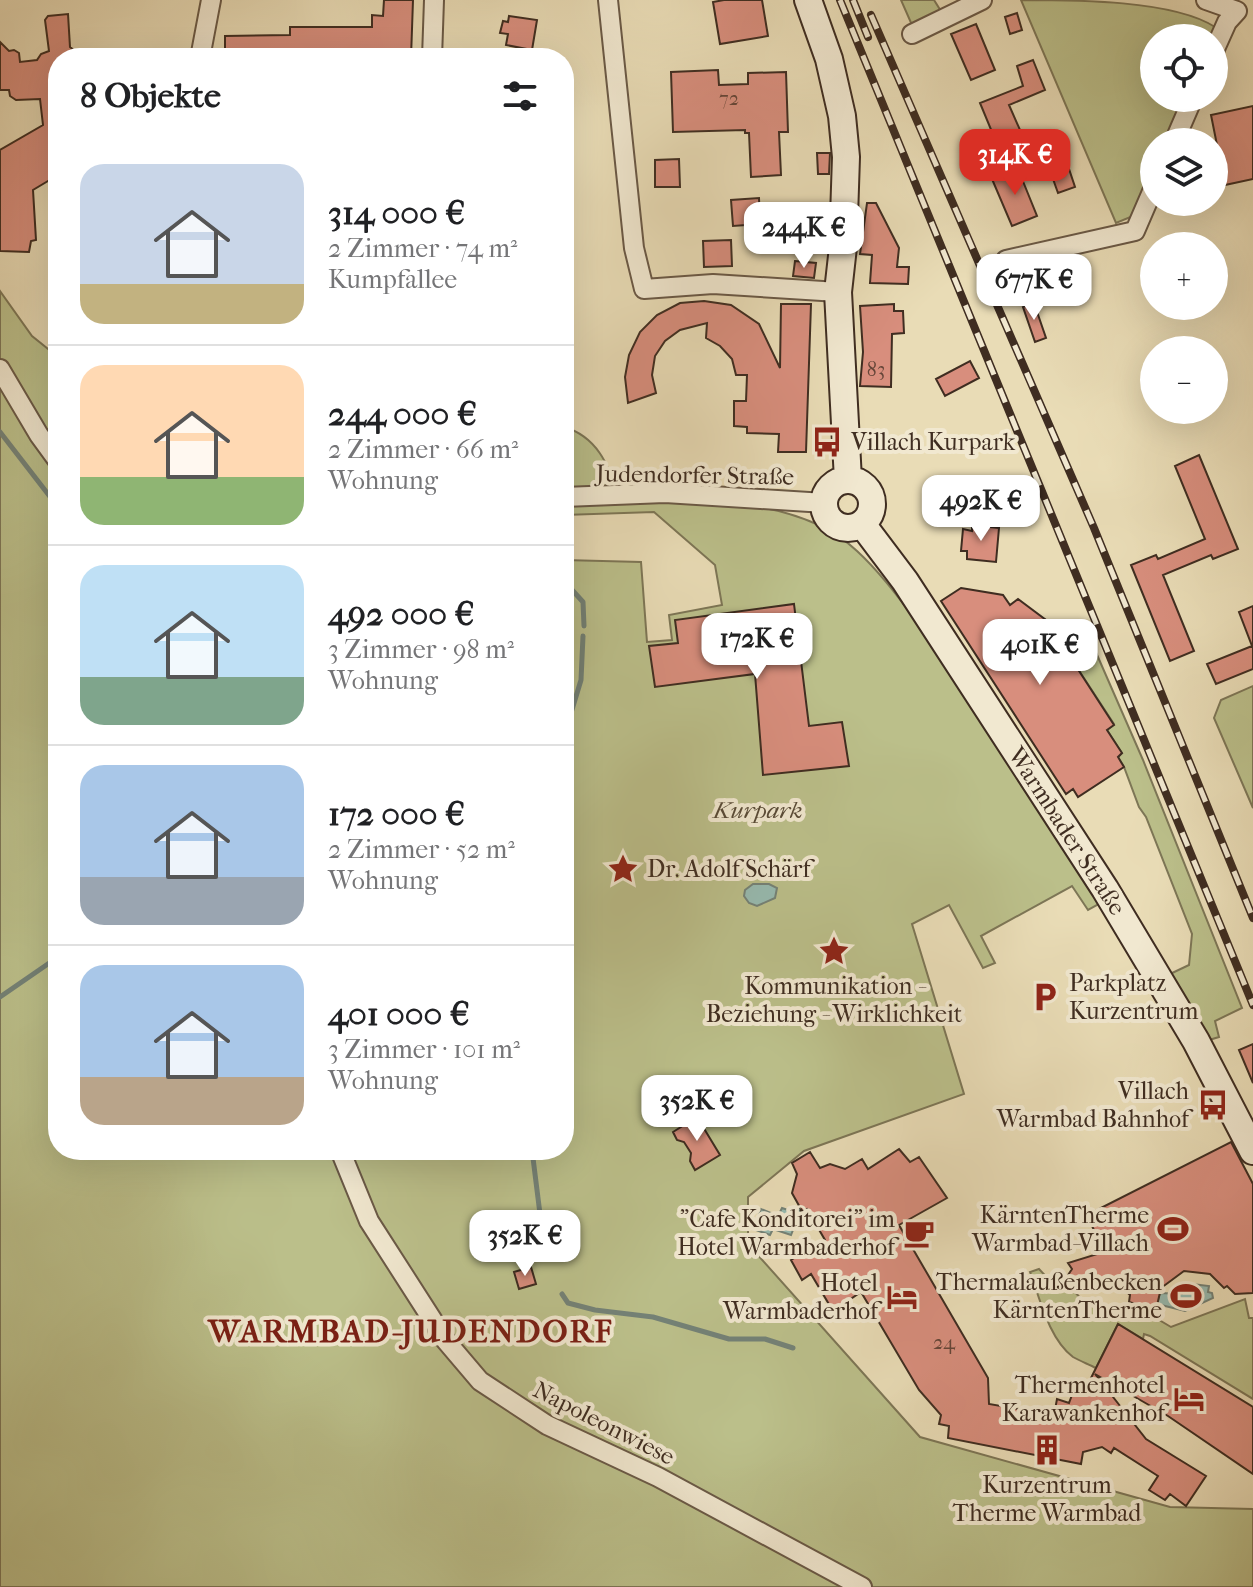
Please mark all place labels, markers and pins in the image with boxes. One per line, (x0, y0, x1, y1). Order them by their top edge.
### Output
pin: 314K € (950, 129, 1080, 197)
pin: 244K € (739, 202, 869, 270)
pin: 677K € (969, 254, 1099, 322)
bus stop icon: Villach Kurpark (810, 425, 844, 459)
place label: Villach Kurpark (850, 428, 1016, 456)
pin: 492K € (916, 475, 1046, 543)
pin: 172K € (692, 613, 822, 681)
pin: 401K € (975, 619, 1105, 687)
place icon: Dr. Adolf Schärf (606, 852, 640, 886)
place label: Dr. Adolf Schärf (647, 855, 816, 883)
place icon: Kommunikation - Beziehung - Wirklichkeit (817, 934, 851, 968)
place label: Parkplatz Kurzentrum (1069, 969, 1198, 1025)
place label: Kommunikation - Beziehung - Wirklichkeit (706, 972, 963, 1028)
parking icon: Parkplatz Kurzentrum (1028, 980, 1062, 1014)
pin: 352K € (632, 1075, 762, 1143)
place label: Villach Warmbad Bahnhof (996, 1077, 1194, 1133)
bus stop icon: Villach Warmbad Bahnhof (1196, 1088, 1230, 1122)
place label: KärntenTherme Warmbad-Villach (971, 1201, 1150, 1257)
place label: "Cafe Konditorei" im Hotel Warmbaderhof (677, 1205, 900, 1261)
pin: 352K € (460, 1210, 590, 1278)
sports icon: KärntenTherme Warmbad-Villach (1156, 1212, 1190, 1246)
cafe icon: "Cafe Konditorei" im Hotel Warmbaderhof (902, 1216, 936, 1250)
place label: Thermalaußenbecken KärntenTherme (936, 1268, 1162, 1324)
place label: Hotel Warmbaderhof (722, 1269, 883, 1325)
sports icon: Thermalaußenbecken KärntenTherme (1169, 1279, 1203, 1313)
hotel icon: Hotel Warmbaderhof (885, 1280, 919, 1314)
place label: Thermenhotel Karawankenhof (1002, 1371, 1170, 1427)
hotel icon: Thermenhotel Karawankenhof (1172, 1382, 1206, 1416)
building icon: Kurzentrum Therme Warmbad (1030, 1433, 1064, 1467)
place label: Kurzentrum Therme Warmbad (953, 1471, 1142, 1527)

